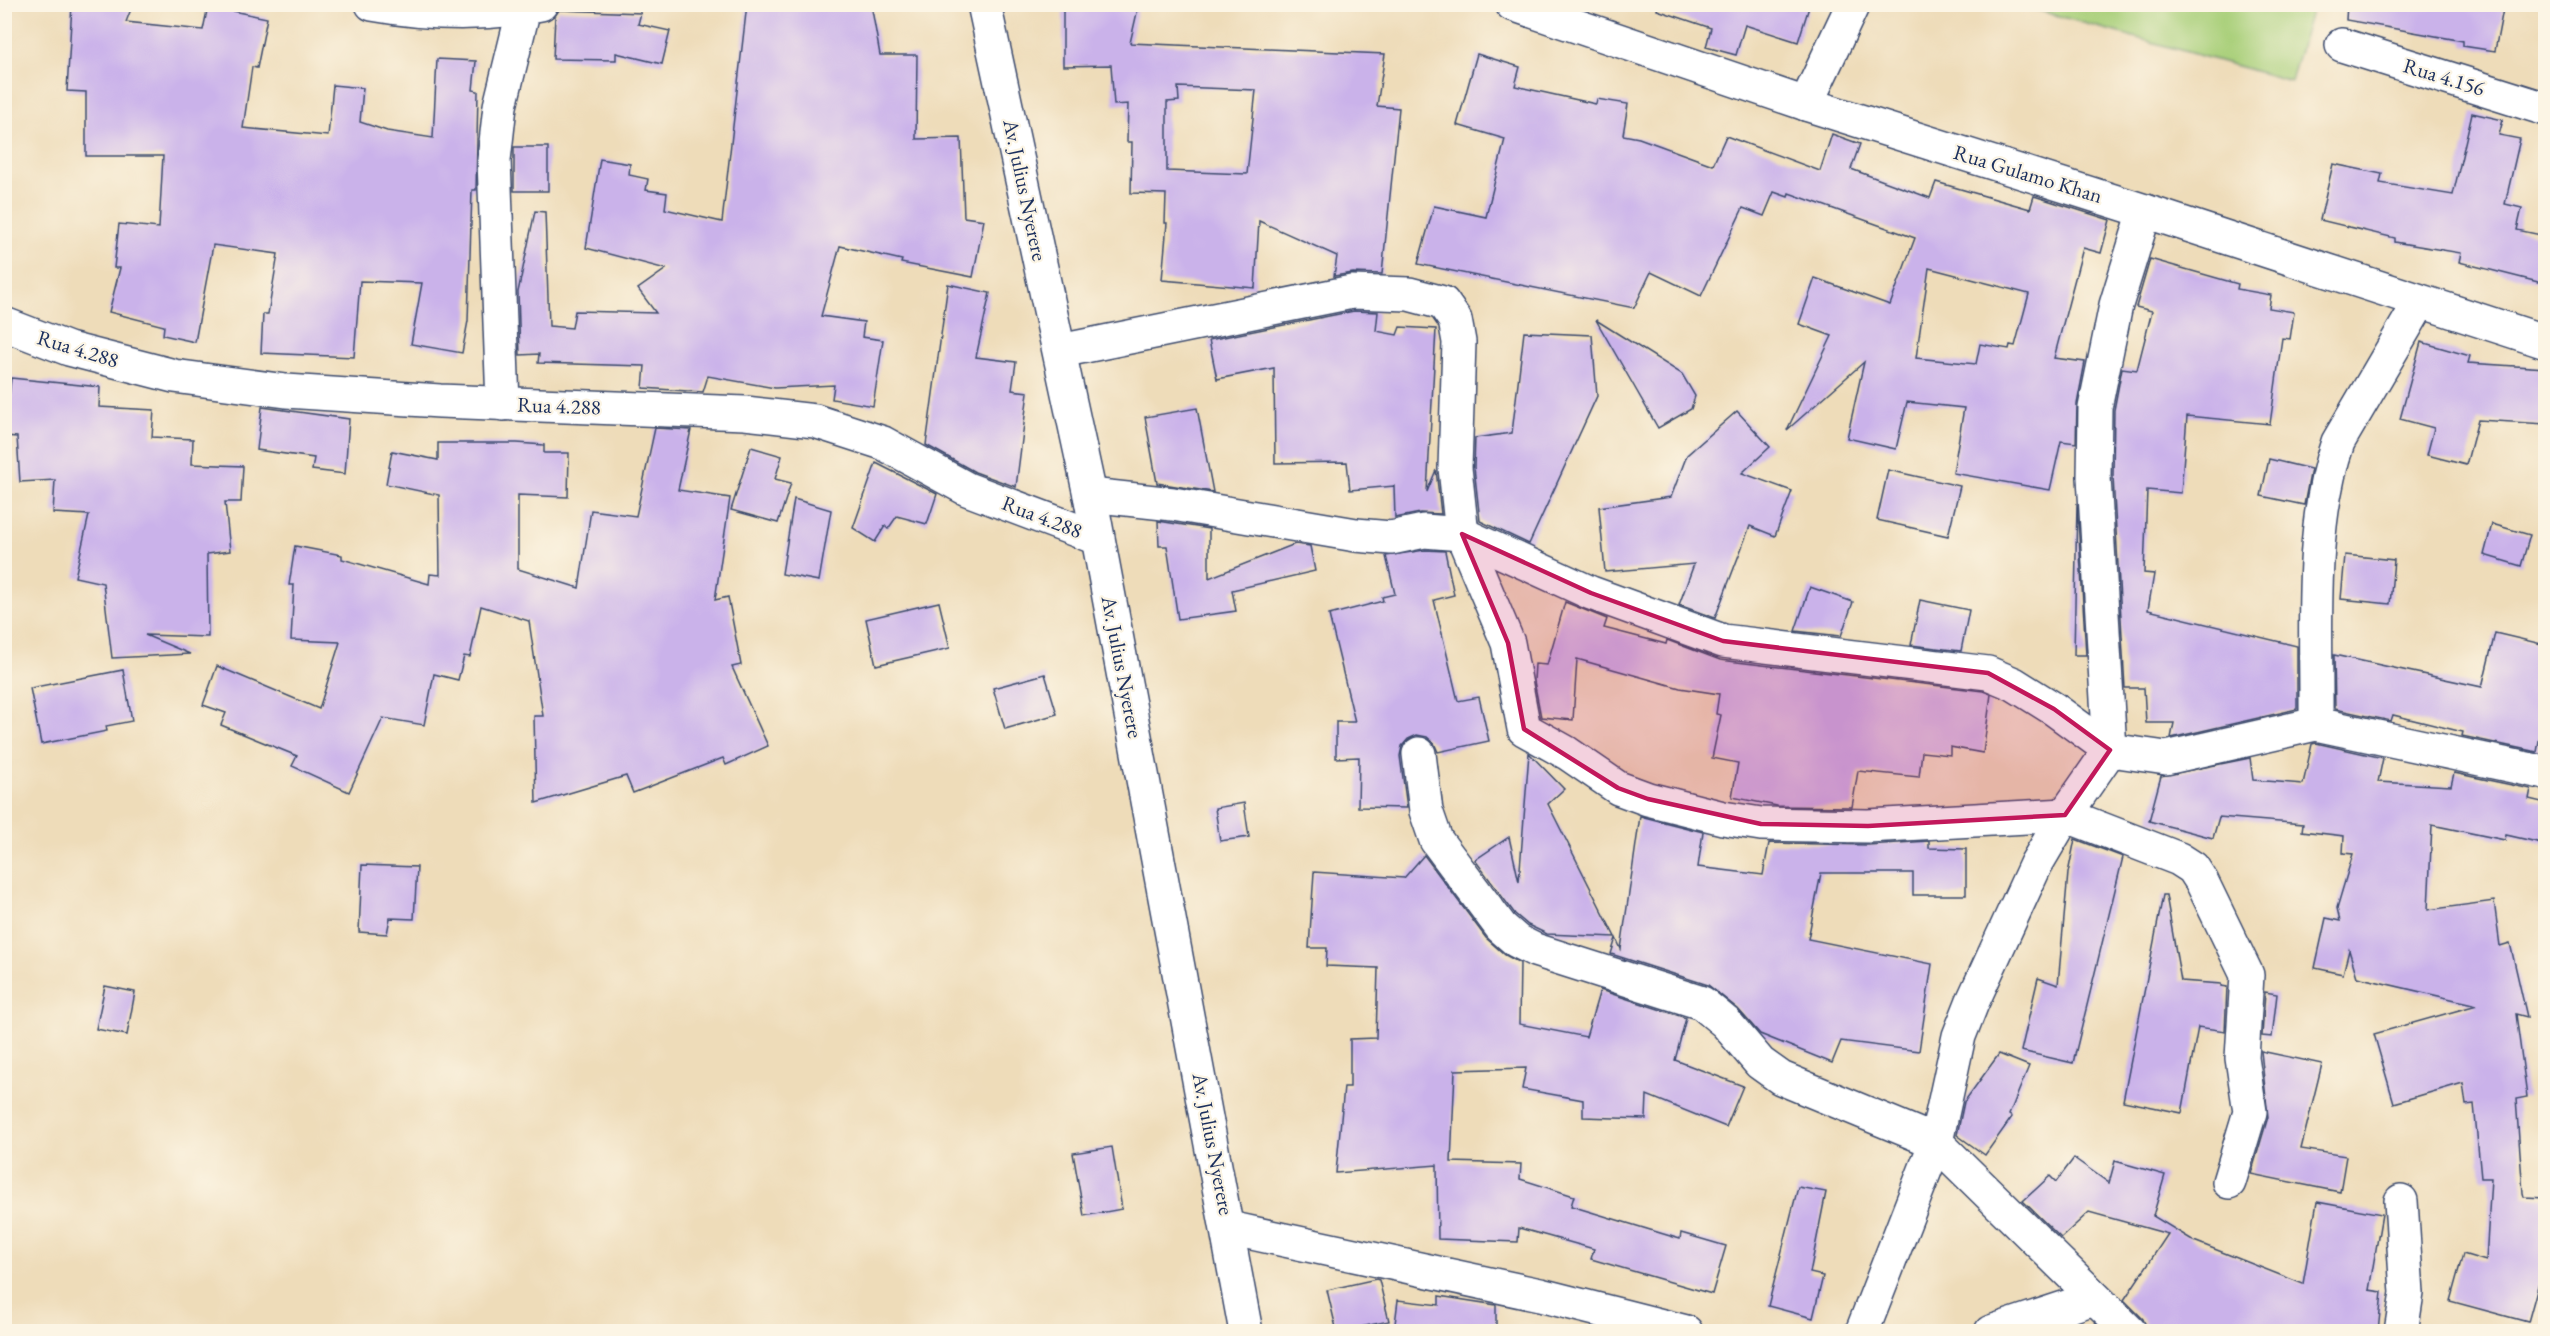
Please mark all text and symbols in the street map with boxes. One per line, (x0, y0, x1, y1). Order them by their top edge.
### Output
street label: Rua 4.156 (2400, 51, 2488, 102)
street label: Av. Julius Nyerere (997, 116, 1054, 263)
street label: Rua Gulamo Khan (1951, 138, 2106, 209)
street label: Rua 4.288 (34, 323, 122, 374)
street label: Rua 4.288 (517, 391, 601, 420)
street label: Rua 4.288 (998, 489, 1086, 544)
street label: Av. Julius Nyerere (1095, 593, 1149, 740)
street label: Av. Julius Nyerere (1186, 1070, 1240, 1217)

